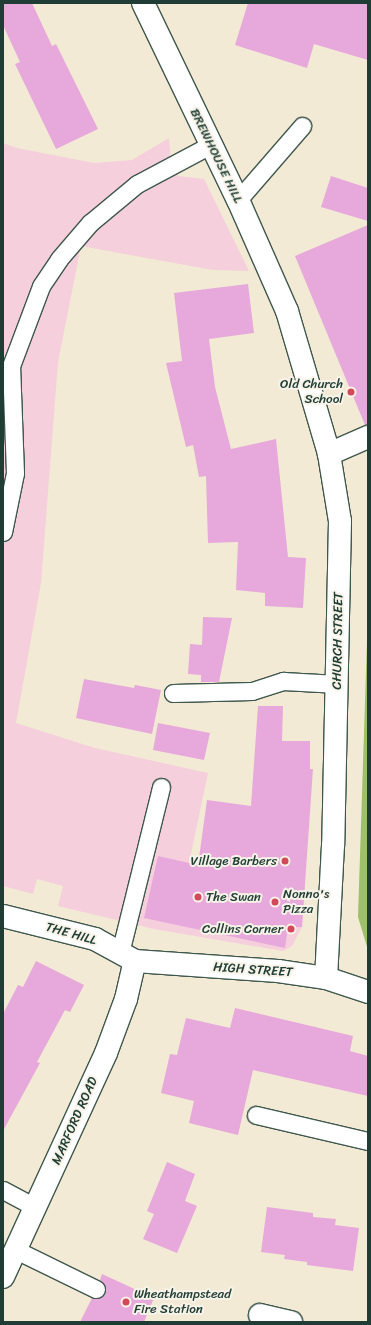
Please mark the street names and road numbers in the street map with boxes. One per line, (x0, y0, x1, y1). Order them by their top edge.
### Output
street label: BREWHOUSE HILL (186, 106, 246, 206)
street label: CHURCH STREET (329, 591, 347, 691)
street label: THE HILL (43, 919, 99, 949)
street label: HIGH STREET (213, 959, 293, 981)
street label: MARFORD ROAD (49, 1075, 101, 1167)

